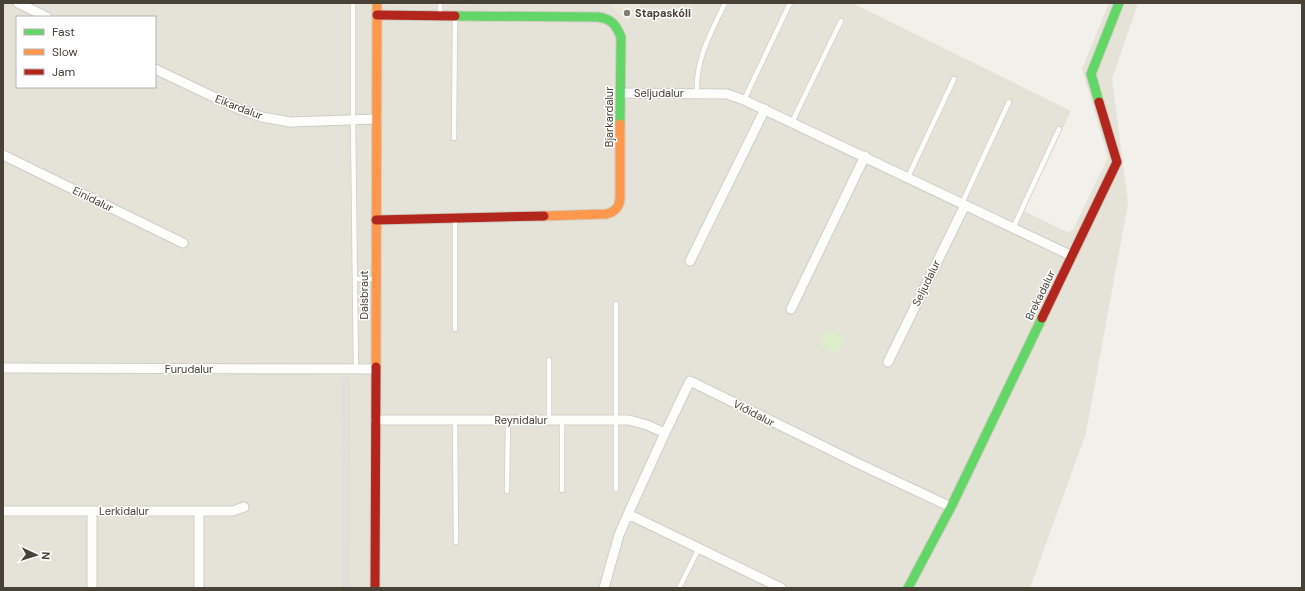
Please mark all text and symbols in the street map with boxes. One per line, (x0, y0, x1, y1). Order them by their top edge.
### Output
place label: Stapaskóli (635, 6, 691, 20)
marker: Stapaskóli (622, 8, 632, 18)
legend (16, 16, 156, 88)
text: Fast (52, 24, 75, 40)
text: Slow (52, 44, 78, 60)
text: Jam (52, 64, 75, 80)
street label: Seljudalur (634, 86, 684, 100)
street label: Bjarkardalur (602, 87, 616, 147)
street label: Eikardalur (213, 92, 265, 122)
street label: Einidalur (70, 183, 116, 215)
street label: Seljudalur (909, 258, 943, 308)
street label: Brekadalur (1022, 268, 1058, 322)
street label: Dalsbraut (357, 270, 371, 320)
street label: Furudalur (165, 362, 213, 376)
street label: Víðidalur (731, 397, 777, 429)
street label: Reynidalur (494, 413, 548, 427)
street label: Lerkidalur (99, 504, 149, 518)
north arrow (16, 535, 56, 575)
text: N (39, 551, 53, 560)

